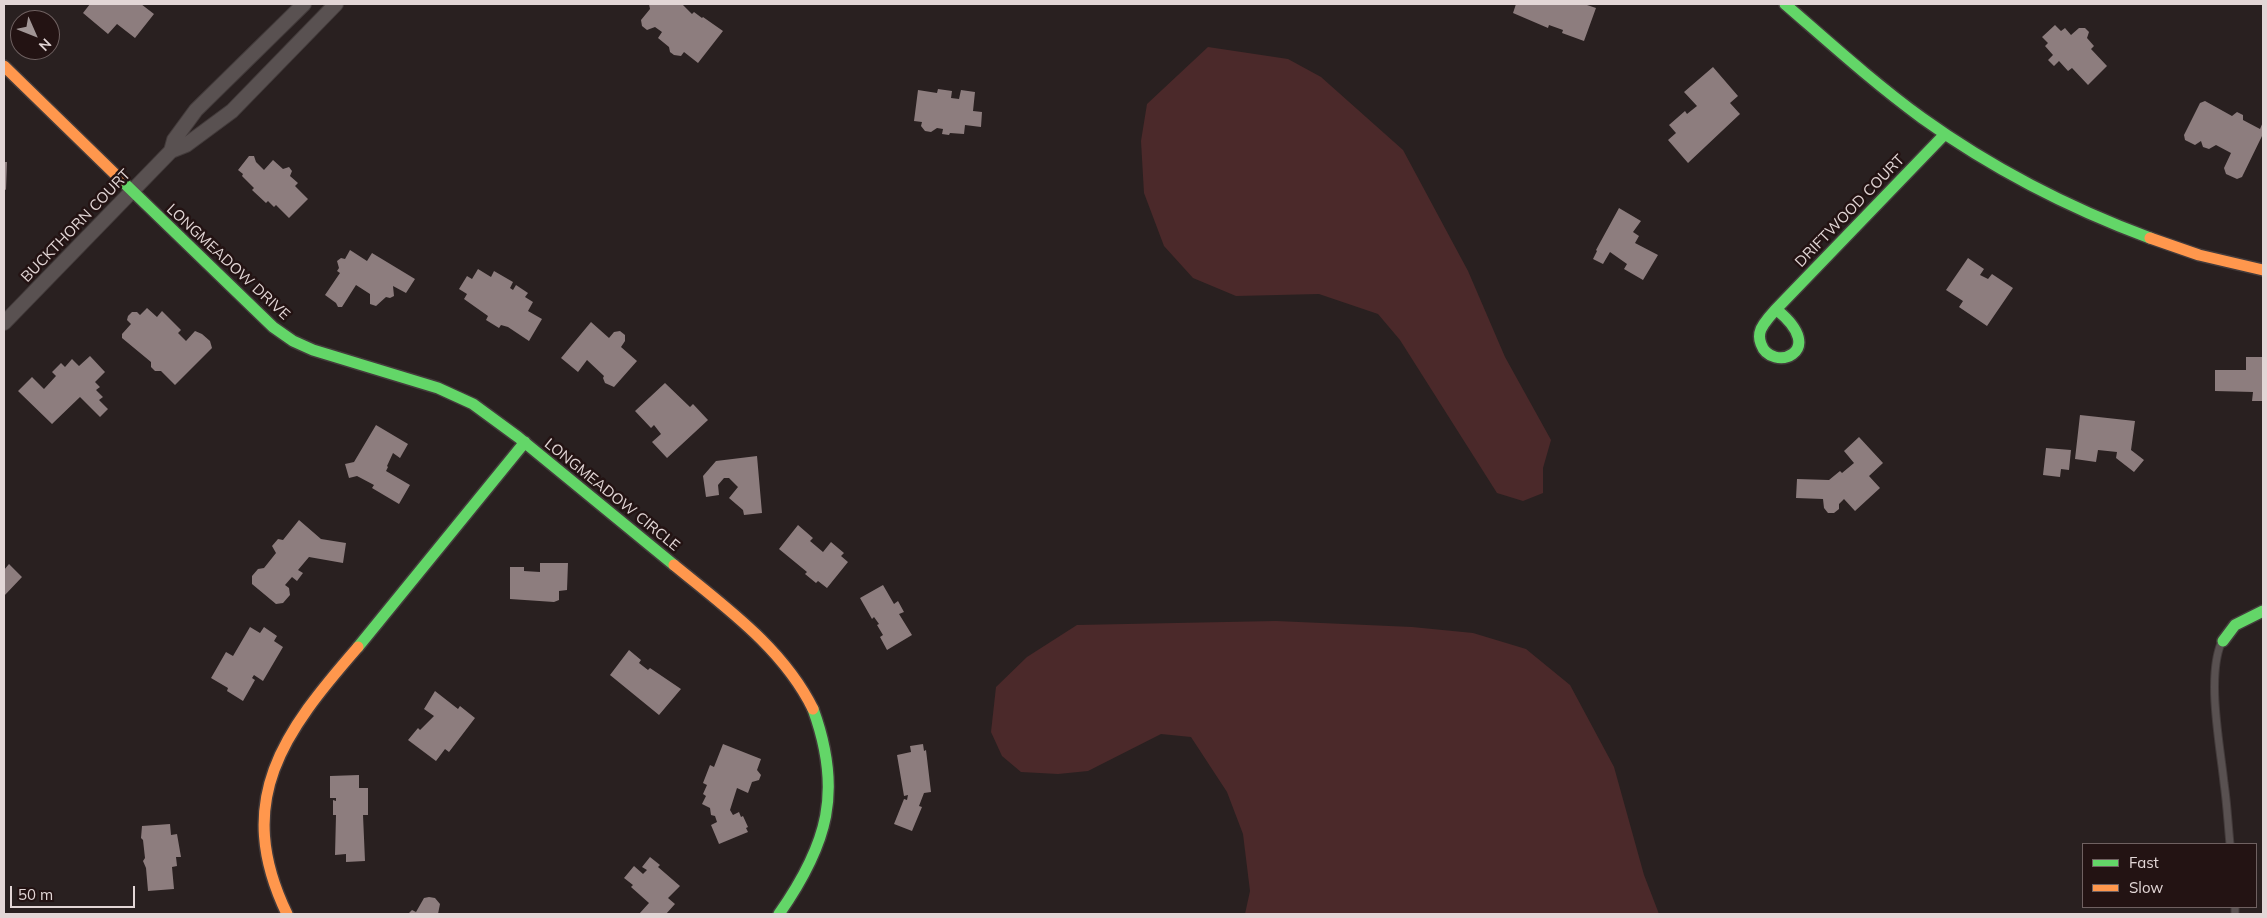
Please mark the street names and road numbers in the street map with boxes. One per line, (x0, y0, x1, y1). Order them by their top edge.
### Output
street label: DRIFTWOOD COURT (1792, 151, 1908, 271)
street label: BUCKTHORN COURT (18, 166, 134, 286)
street label: LONGMEADOW DRIVE (163, 200, 293, 324)
street label: LONGMEADOW CIRCLE (541, 435, 683, 555)

